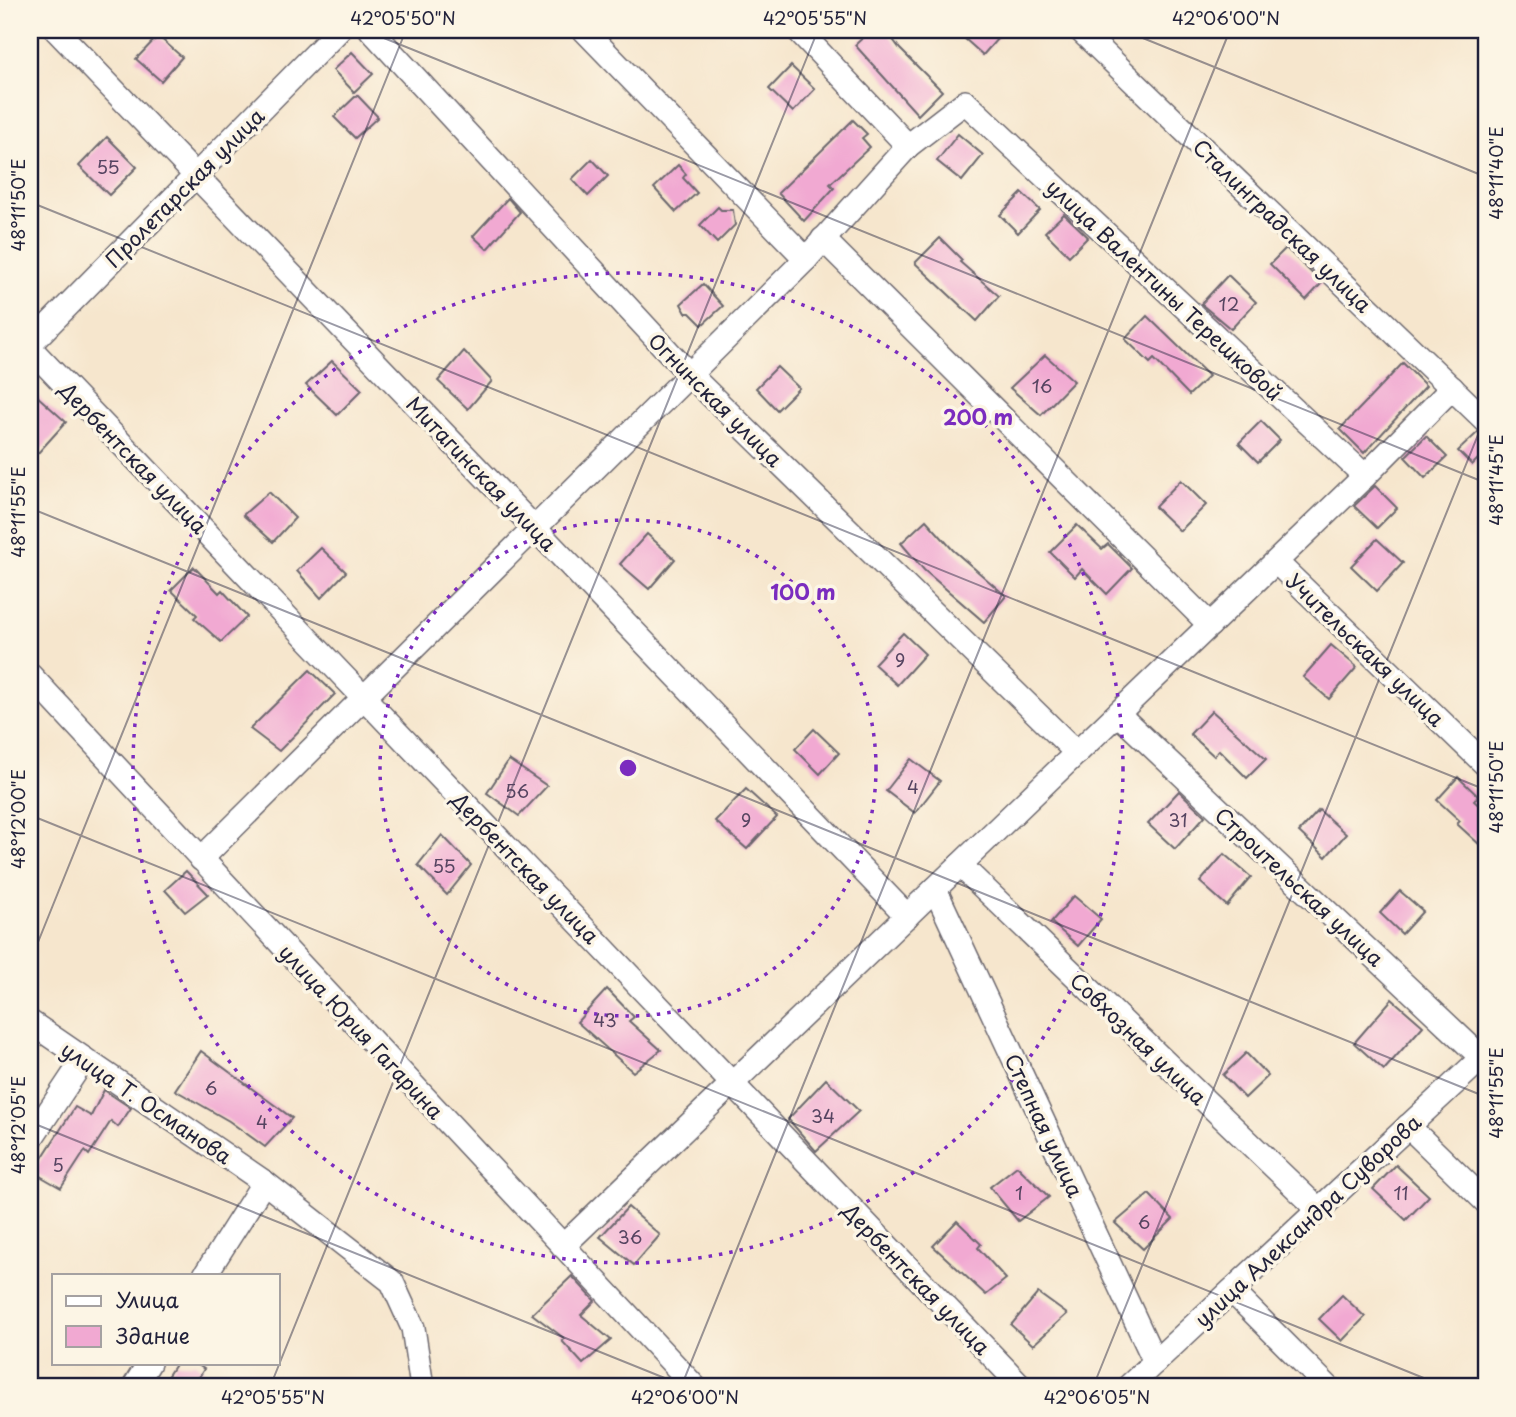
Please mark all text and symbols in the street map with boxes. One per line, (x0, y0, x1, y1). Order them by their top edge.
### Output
text: 42°05'50"N (350, 4, 456, 31)
text: 42°05'55"N (763, 4, 867, 31)
text: 42°06'00"N (1172, 4, 1280, 31)
street label: Пролетарская улица (97, 99, 272, 274)
text: 48°11'40"E (1482, 126, 1509, 220)
street label: Сталинградская улица (1186, 131, 1380, 320)
house number: 55 (96, 153, 120, 180)
text: 48°11'50"E (4, 158, 31, 252)
street label: улица Валентины Терешковой (1040, 171, 1290, 407)
house number: 12 (1219, 290, 1239, 317)
street label: Огнинская улица (642, 325, 791, 474)
house number: 16 (1032, 372, 1052, 399)
street label: Дербентская улица (52, 373, 216, 541)
street label: Митагинская улица (399, 388, 565, 558)
text: 200 m (943, 400, 1013, 432)
text: 48°11'45"E (1482, 434, 1509, 526)
text: 48°11'55"E (4, 466, 31, 558)
street label: Учительскакя улица (1280, 565, 1453, 734)
text: 100 m (770, 575, 836, 607)
house number: 9 (895, 646, 905, 673)
text: 48°11'50"E (1482, 740, 1509, 834)
centre of rings (616, 756, 640, 780)
text: 48°12'00"E (4, 769, 31, 869)
house number: 4 (907, 773, 919, 800)
house number: 56 (505, 777, 529, 804)
street label: Дербентская улица (444, 783, 608, 951)
street label: Строительская улица (1208, 799, 1392, 974)
house number: 9 (741, 806, 751, 833)
house number: 31 (1169, 806, 1187, 833)
house number: 55 (432, 852, 456, 879)
street label: улица Юрия Гагарина (272, 936, 452, 1126)
street label: Совхозная улица (1063, 964, 1215, 1112)
house number: 43 (593, 1006, 617, 1033)
street label: улица Т. Османова (55, 1033, 239, 1171)
text: 48°11'55"E (1482, 1047, 1509, 1139)
street label: Степная улица (998, 1048, 1093, 1203)
house number: 6 (205, 1074, 217, 1101)
text: 48°12'05"E (4, 1076, 31, 1174)
house number: 34 (811, 1102, 835, 1129)
street label: улица Александра Суворова (1186, 1106, 1428, 1334)
house number: 4 (256, 1108, 268, 1135)
house number: 5 (52, 1151, 64, 1178)
house number: 1 (1015, 1179, 1023, 1206)
house number: 11 (1393, 1179, 1409, 1206)
street label: Дербентская улица (835, 1194, 999, 1362)
house number: 6 (1138, 1208, 1150, 1235)
house number: 36 (618, 1223, 642, 1250)
legend (52, 1274, 280, 1364)
text: Улица (116, 1283, 179, 1315)
text: Здание (116, 1319, 190, 1351)
text: 42°05'55"N (221, 1383, 325, 1410)
text: 42°06'00"N (631, 1383, 739, 1410)
text: 42°06'05"N (1044, 1383, 1150, 1410)

